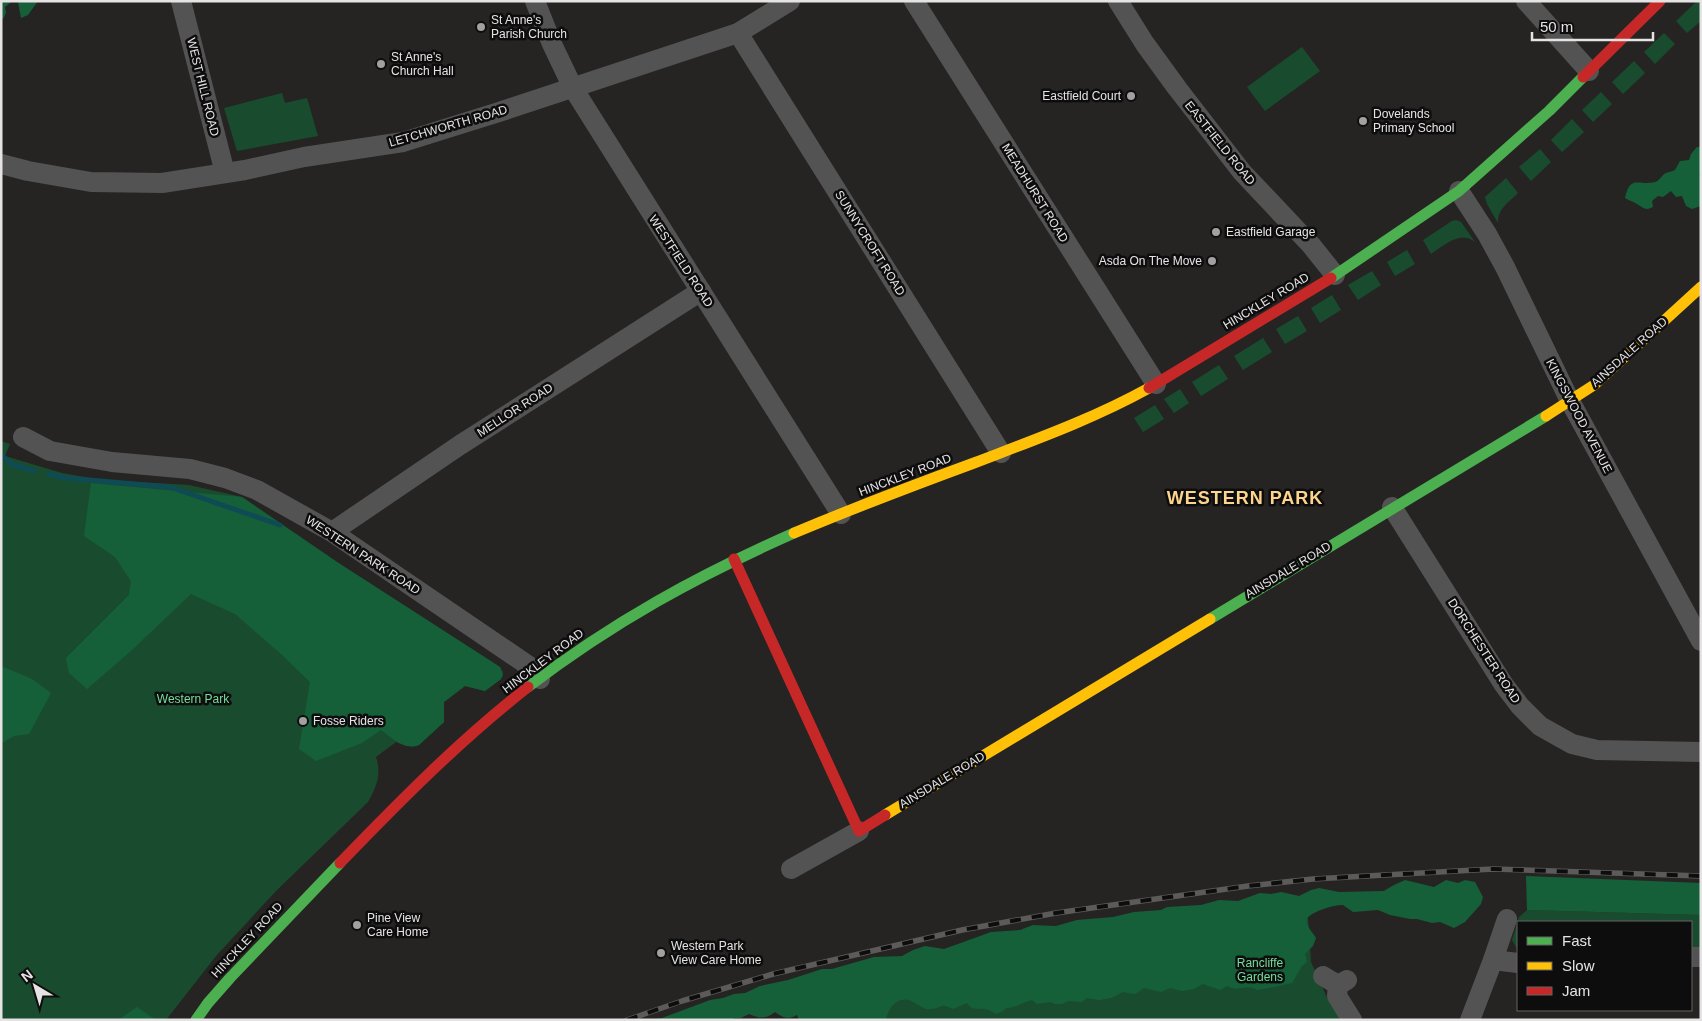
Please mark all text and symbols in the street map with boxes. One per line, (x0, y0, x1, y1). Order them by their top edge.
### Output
scale bar (1532, 10, 1653, 42)
place label: St Anne's Parish Church (491, 13, 567, 41)
text: 50 m (1540, 18, 1573, 35)
marker: St Anne's Parish Church (475, 21, 487, 33)
street label: WEST HILL ROAD (184, 36, 222, 138)
place label: St Anne's Church Hall (391, 50, 454, 78)
marker: St Anne's Church Hall (375, 58, 387, 70)
place label: Eastfield Court (1042, 89, 1122, 103)
marker: Eastfield Court (1125, 90, 1137, 102)
street label: EASTFIELD ROAD (1182, 98, 1258, 188)
street label: LETCHWORTH ROAD (387, 102, 509, 150)
place label: Dovelands Primary School (1373, 107, 1454, 135)
marker: Dovelands Primary School (1357, 115, 1369, 127)
street label: MEADHURST ROAD (999, 141, 1071, 245)
street label: SUNNYCROFT ROAD (832, 188, 908, 298)
street label: WESTFIELD ROAD (646, 212, 716, 310)
place label: Eastfield Garage (1226, 225, 1316, 239)
marker: Eastfield Garage (1210, 226, 1222, 238)
place label: Asda On The Move (1099, 254, 1202, 268)
marker: Asda On The Move (1206, 255, 1218, 267)
street label: HINCKLEY ROAD (1220, 270, 1312, 332)
street label: AINSDALE ROAD (1588, 314, 1670, 390)
street label: KINGSWOOD AVENUE (1543, 357, 1615, 475)
street label: MELLOR ROAD (475, 380, 556, 440)
street label: HINCKLEY ROAD (857, 451, 953, 499)
district label: WESTERN PARK (1167, 488, 1323, 508)
street label: WESTERN PARK ROAD (303, 513, 423, 597)
street label: AINSDALE ROAD (1243, 539, 1334, 601)
street label: DORCHESTER ROAD (1445, 596, 1523, 706)
street label: HINCKLEY ROAD (500, 626, 587, 696)
park label: Western Park (157, 692, 230, 706)
place label: Fosse Riders (313, 714, 384, 728)
marker: Fosse Riders (297, 715, 309, 727)
street label: AINSDALE ROAD (897, 749, 988, 811)
street label: HINCKLEY ROAD (209, 899, 286, 981)
place label: Pine View Care Home (367, 911, 429, 939)
marker: Pine View Care Home (351, 919, 363, 931)
legend (1517, 921, 1692, 1011)
text: Fast (1562, 932, 1592, 949)
place label: Western Park View Care Home (671, 939, 762, 967)
marker: Western Park View Care Home (655, 947, 667, 959)
park label: Rancliffe Gardens (1237, 956, 1284, 984)
text: Slow (1562, 957, 1595, 974)
north arrow (10, 961, 60, 1011)
text: N (18, 966, 36, 985)
text: Jam (1562, 982, 1590, 999)

